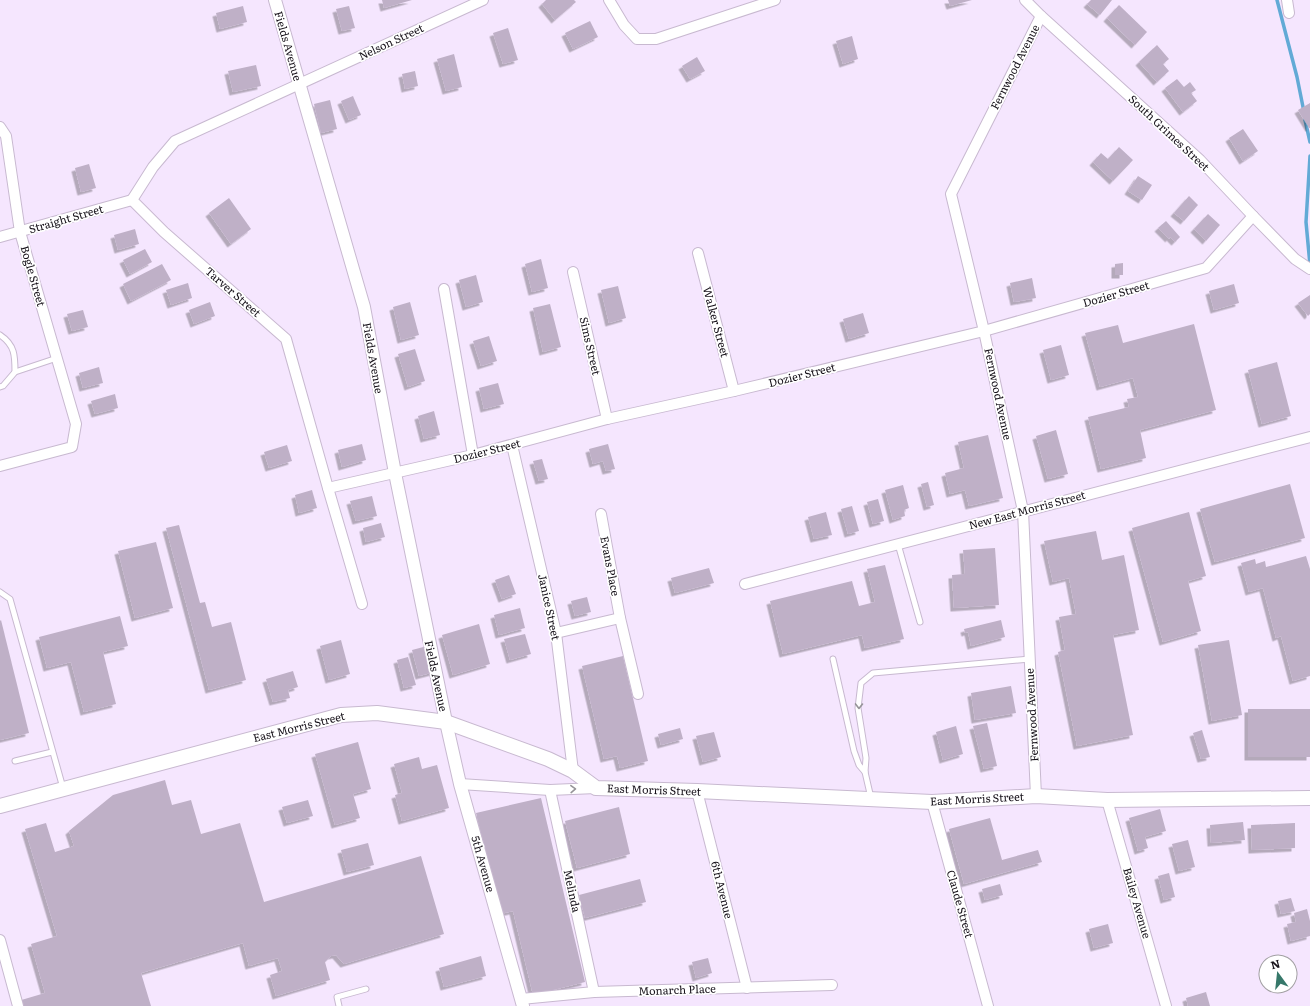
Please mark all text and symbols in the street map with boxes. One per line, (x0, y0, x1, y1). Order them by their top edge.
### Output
street label: Fields Avenue (271, 9, 307, 83)
street label: Nelson Street (355, 19, 426, 63)
street label: Fernwood Avenue (986, 21, 1043, 112)
street label: South Grimes Street (1126, 90, 1214, 174)
street label: Straight Street (27, 200, 105, 236)
street label: Bogle Street (18, 243, 50, 309)
street label: Tarver Street (202, 263, 265, 320)
street label: Dozier Street (1081, 276, 1151, 310)
street label: Walker Street (700, 285, 734, 359)
street label: Sims Street (576, 315, 606, 377)
street label: Fields Avenue (360, 321, 388, 395)
street label: Fernwood Avenue (981, 346, 1017, 442)
street label: Dozier Street (767, 358, 837, 390)
street label: Dozier Street (452, 434, 522, 466)
street label: New East Morris Street (967, 486, 1087, 532)
street label: Evans Place (597, 535, 625, 597)
street label: Janice Street (535, 572, 565, 642)
street label: Fields Avenue (422, 639, 452, 713)
street label: Fernwood Avenue (1021, 668, 1041, 762)
one-way arrow (855, 703, 863, 709)
street label: East Morris Street (251, 707, 347, 745)
street label: East Morris Street (607, 779, 702, 799)
one-way arrow (570, 785, 576, 793)
street label: East Morris Street (929, 788, 1025, 808)
street label: 5th Avenue (468, 834, 500, 894)
street label: 6th Avenue (708, 859, 738, 920)
street label: Bailey Avenue (1120, 865, 1156, 940)
street label: Melinda (561, 868, 585, 914)
street label: Claude Street (944, 868, 978, 940)
north arrow (1258, 954, 1298, 994)
text: N (1269, 954, 1282, 972)
street label: Monarch Place (638, 980, 716, 998)

